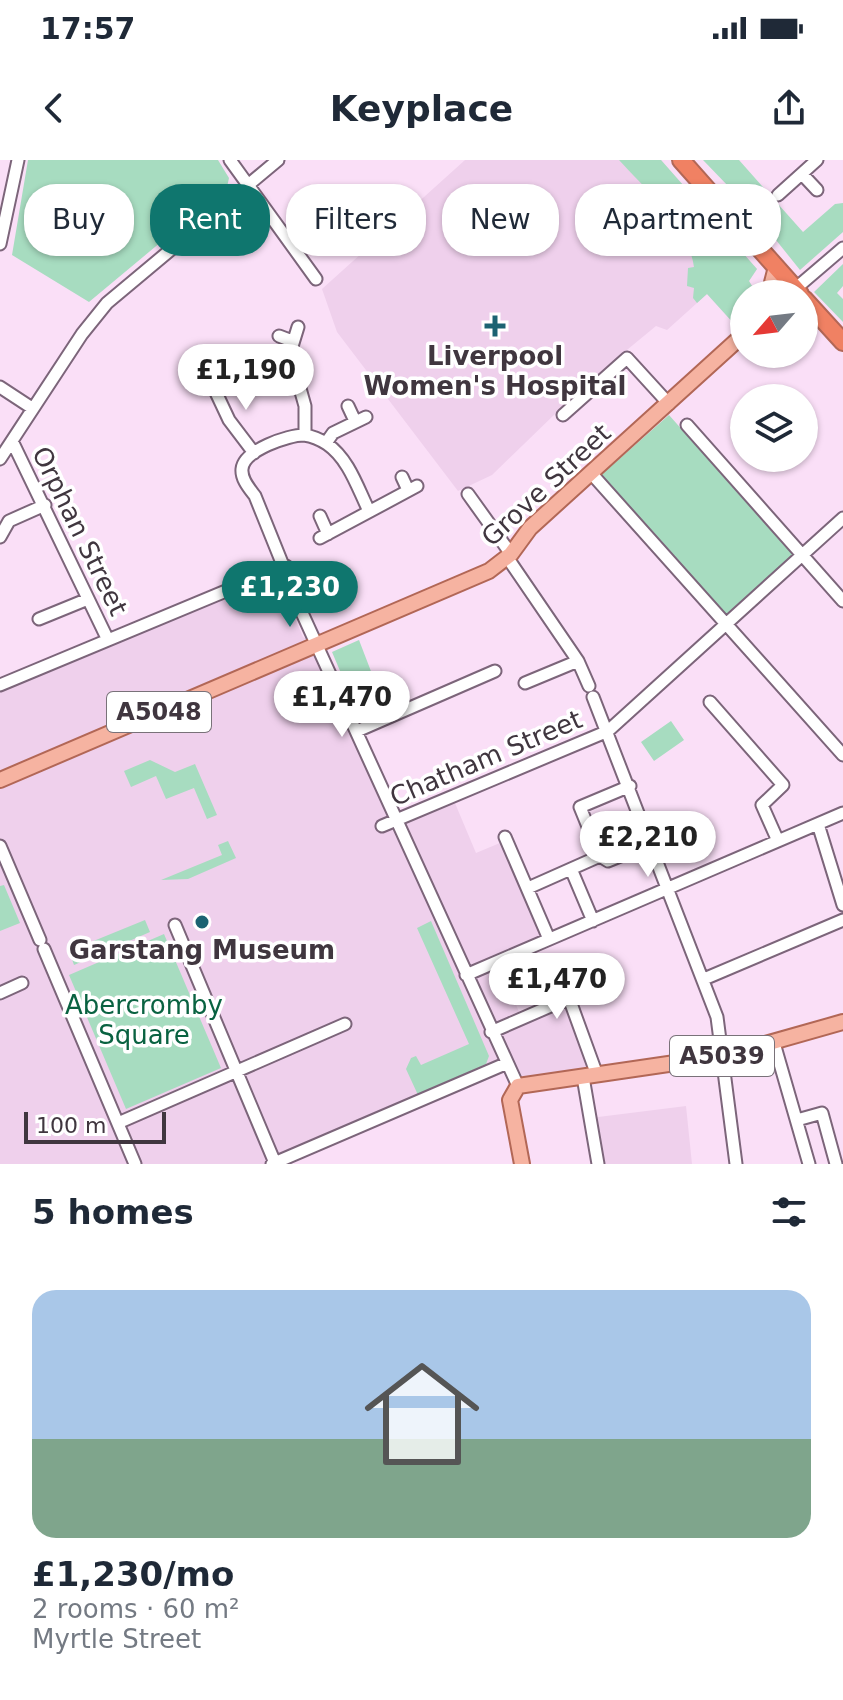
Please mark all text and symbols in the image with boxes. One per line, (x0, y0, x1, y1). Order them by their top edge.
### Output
text: 17:57 (40, 11, 136, 46)
icon: back (32, 86, 76, 130)
icon: share (767, 86, 811, 130)
text: Keyplace (330, 88, 513, 129)
chip: Buy (24, 184, 134, 256)
chip: Rent (150, 184, 270, 256)
chip: Filters (286, 184, 426, 256)
chip: New (442, 184, 559, 256)
chip: Apartment (575, 184, 781, 256)
north arrow (730, 280, 818, 368)
map controls (730, 280, 818, 472)
marker: Liverpool Women's Hospital (484, 315, 506, 337)
place label: Liverpool Women's Hospital (364, 341, 626, 401)
pin: £1,190 (181, 344, 311, 412)
text: £1,190 (196, 355, 296, 385)
button: layers (730, 384, 818, 472)
street label: Grove Street (475, 418, 617, 552)
street label: Orphan Street (26, 442, 134, 620)
pin: £1,230 (225, 561, 355, 629)
text: £1,230 (240, 572, 340, 602)
pin: £1,470 (277, 671, 407, 739)
text: £1,470 (292, 682, 392, 712)
road number: A5048 (107, 692, 211, 732)
street label: Chatham Street (385, 704, 587, 812)
pin: £2,210 (583, 811, 713, 879)
text: £2,210 (598, 822, 698, 852)
marker: Garstang Museum (193, 913, 211, 931)
place label: Garstang Museum (69, 935, 335, 965)
pin: £1,470 (492, 953, 622, 1021)
text: £1,470 (507, 964, 607, 994)
park label: Abercromby Square (65, 990, 223, 1050)
road number: A5039 (670, 1036, 774, 1076)
scale bar (24, 1108, 166, 1144)
text: 100 m (36, 1113, 106, 1138)
icon: filters (767, 1190, 811, 1234)
text: 5 homes (32, 1192, 194, 1232)
icon: home (350, 1342, 494, 1486)
text: £1,230/mo (32, 1554, 234, 1594)
text: 2 rooms · 60 m² (32, 1594, 240, 1624)
text: Myrtle Street (32, 1624, 201, 1654)

